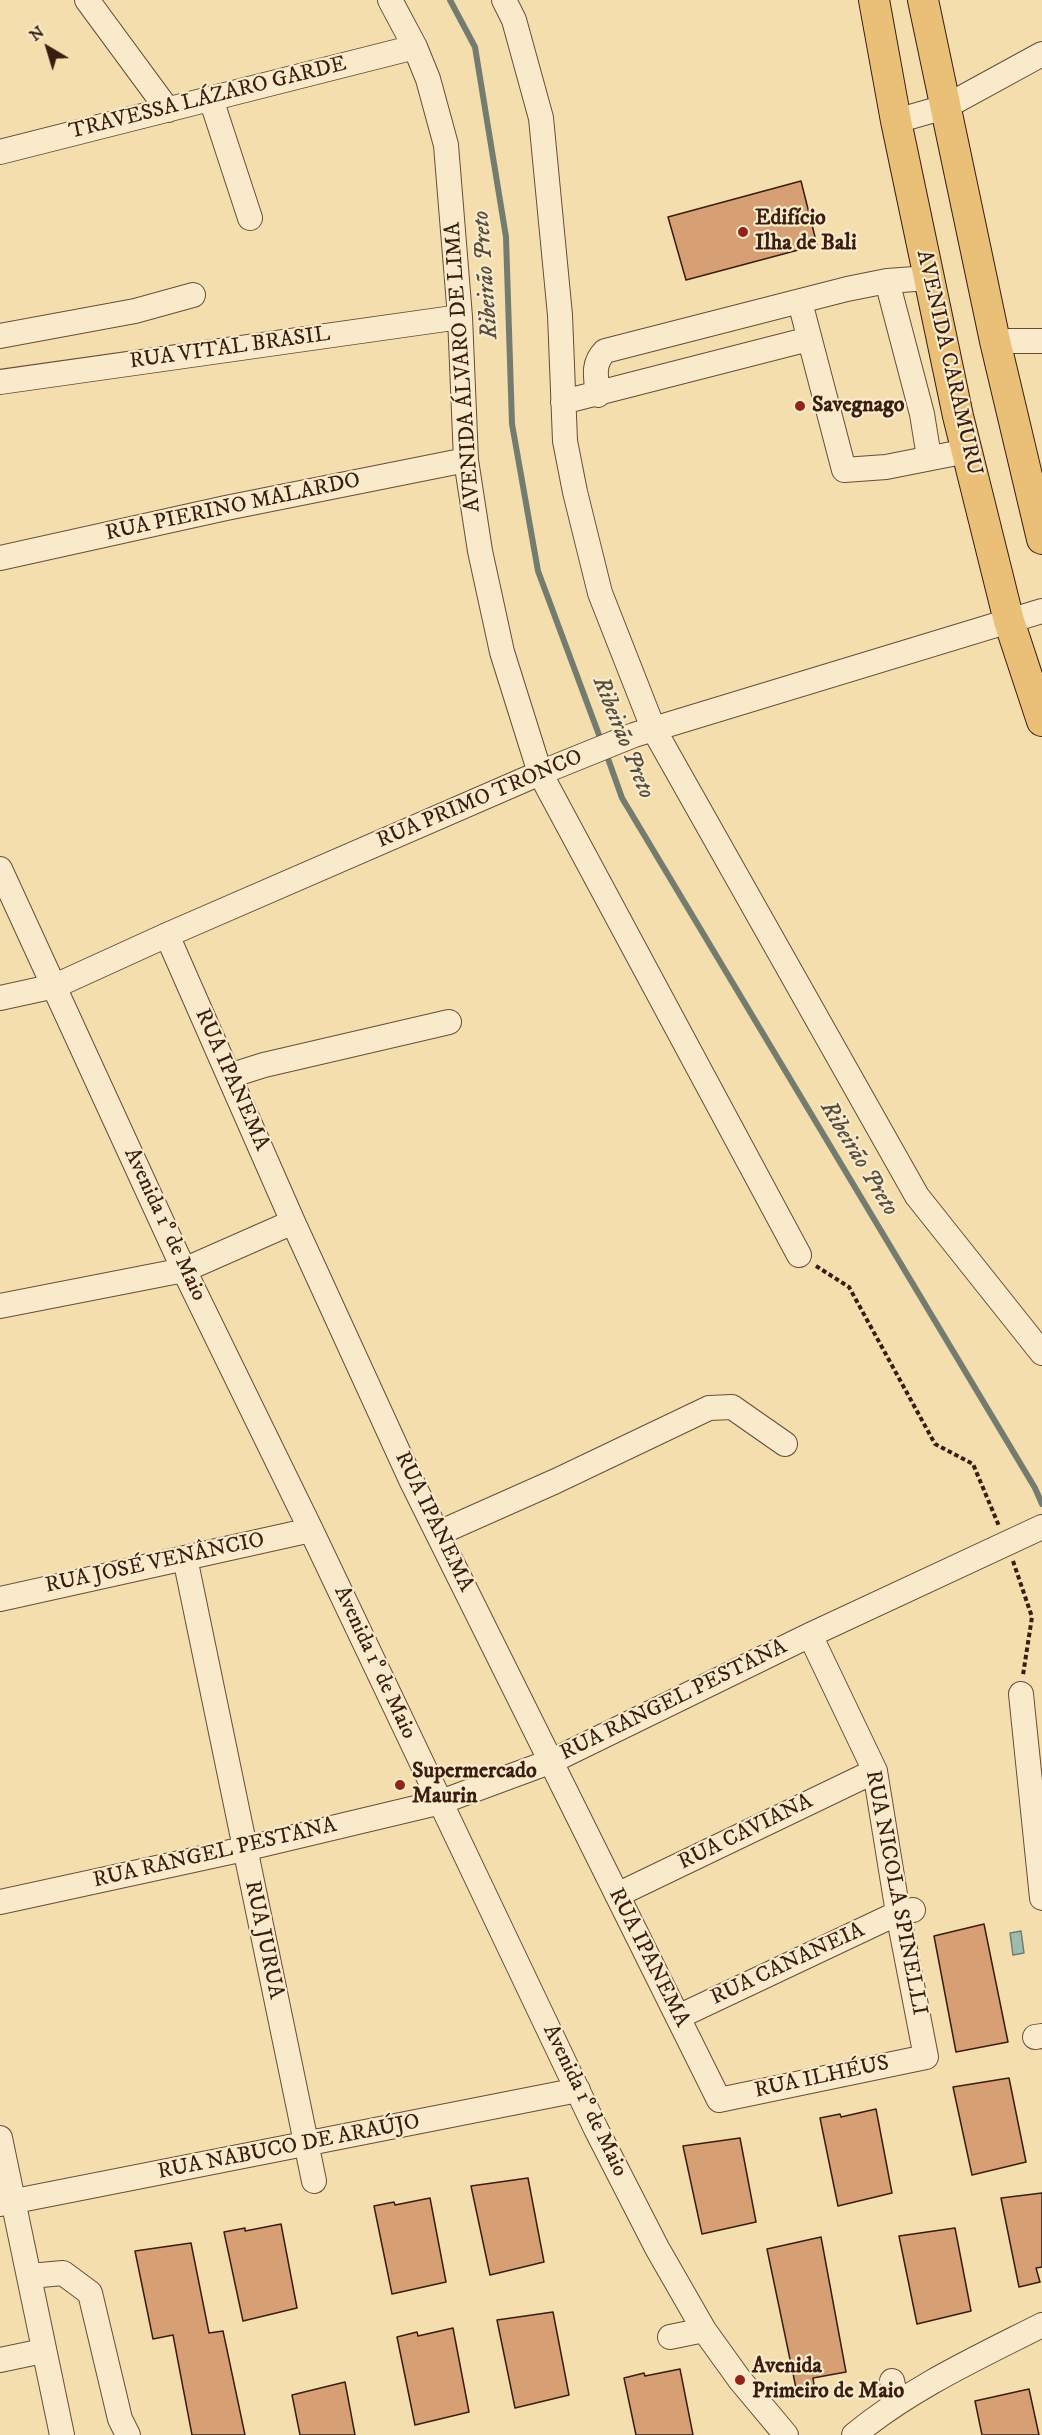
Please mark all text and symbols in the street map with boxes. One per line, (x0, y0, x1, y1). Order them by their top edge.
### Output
north arrow (18, 18, 78, 78)
text: N (26, 22, 48, 46)
street label: TRAVESSA LÁZARO GARDE (67, 52, 349, 146)
place label: Edifício Ilha de Bali (755, 206, 857, 258)
water label: Ribeirão Preto (468, 210, 506, 340)
street label: AVENIDA ÁLVARO DE LIMA (441, 221, 487, 513)
marker: Edifício Ilha de Bali (736, 225, 750, 239)
street label: AVENIDA CARAMURU (909, 248, 987, 478)
street label: RUA VITAL BRASIL (128, 322, 332, 376)
place label: Savegnago (812, 393, 905, 419)
marker: Savegnago (793, 399, 807, 413)
street label: RUA PIERINO MALARDO (103, 468, 363, 548)
water label: Ribeirão Preto (584, 673, 660, 803)
street label: RUA PRIMO TRONCO (373, 745, 587, 855)
street label: RUA IPANEMA (188, 1005, 274, 1155)
water label: Ribeirão Preto (812, 1096, 904, 1222)
street label: Avenida 1º de Maio (117, 1144, 211, 1306)
street label: RUA IPANEMA (388, 1448, 478, 1596)
street label: RUA JOSÉ VENÂNCIO (43, 1528, 267, 1600)
street label: Avenida 1º de Maio (327, 1582, 421, 1744)
street label: RUA RANGEL PESTANA (556, 1635, 792, 1767)
place label: Supermercado Maurin (412, 1759, 537, 1810)
street label: RUA NICOLA SPINELLI (858, 1768, 932, 2018)
marker: Supermercado Maurin (393, 1778, 407, 1792)
street label: RUA CAVIANA (675, 1789, 817, 1877)
street label: RUA RANGEL PESTANA (91, 1813, 339, 1895)
street label: RUA JURUA (238, 1879, 288, 2001)
street label: RUA IPANEMA (602, 1884, 694, 2032)
street label: RUA CANANEIA (707, 1918, 869, 2012)
street label: Avenida 1º de Maio (536, 2021, 632, 2181)
street label: RUA ILHÉUS (752, 2051, 892, 2105)
street label: RUA NABUCO DE ARAÚJO (156, 2110, 422, 2186)
place label: Avenida Primeiro de Maio (752, 2354, 904, 2406)
marker: Avenida Primeiro de Maio (733, 2373, 747, 2387)

